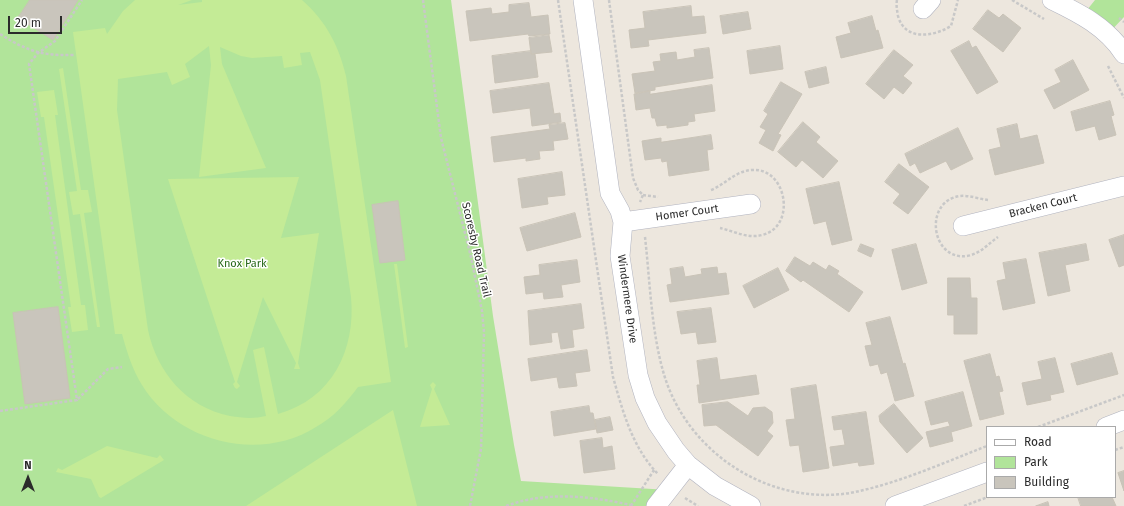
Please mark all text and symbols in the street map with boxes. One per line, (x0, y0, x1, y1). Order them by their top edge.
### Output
scale bar (10, 8, 64, 34)
text: 20 m (15, 16, 41, 30)
street label: Bracken Court (1008, 191, 1078, 221)
street label: Scoresby Road Trail (459, 201, 493, 299)
street label: Homer Court (655, 202, 719, 224)
street label: Windermere Drive (614, 254, 640, 344)
park label: Knox Park (217, 257, 267, 271)
legend (986, 426, 1116, 498)
text: Road (1024, 435, 1052, 449)
text: Park (1024, 455, 1048, 469)
north arrow (8, 458, 48, 498)
text: N (24, 459, 32, 472)
text: Building (1024, 475, 1069, 489)

